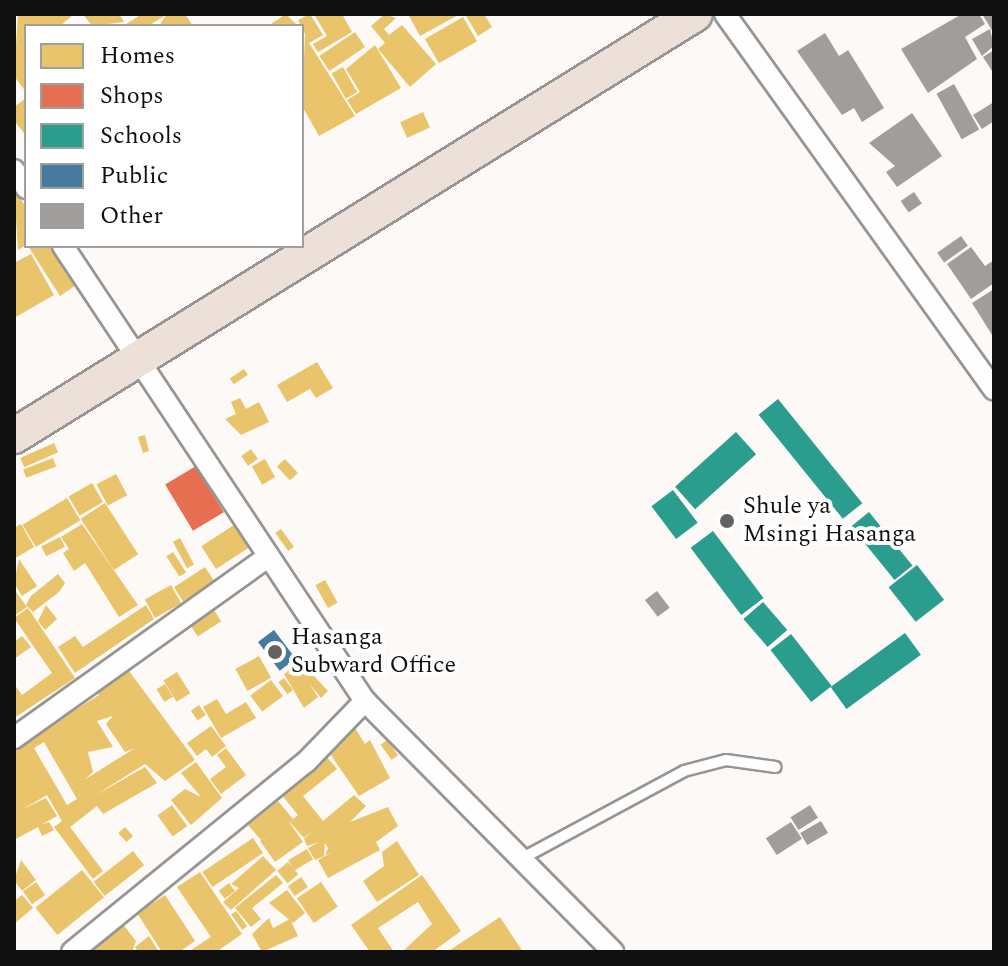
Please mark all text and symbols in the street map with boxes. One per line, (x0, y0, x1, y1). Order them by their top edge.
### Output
legend (24, 24, 304, 248)
text: Homes (100, 38, 175, 74)
text: Shops (100, 78, 164, 114)
text: Schools (100, 118, 182, 154)
text: Public (100, 158, 168, 194)
text: Other (100, 198, 163, 234)
place label: Shule ya Msingi Hasanga (743, 493, 916, 549)
marker: Shule ya Msingi Hasanga (718, 512, 736, 530)
place label: Hasanga Subward Office (291, 624, 456, 680)
marker: Hasanga Subward Office (266, 643, 284, 661)

